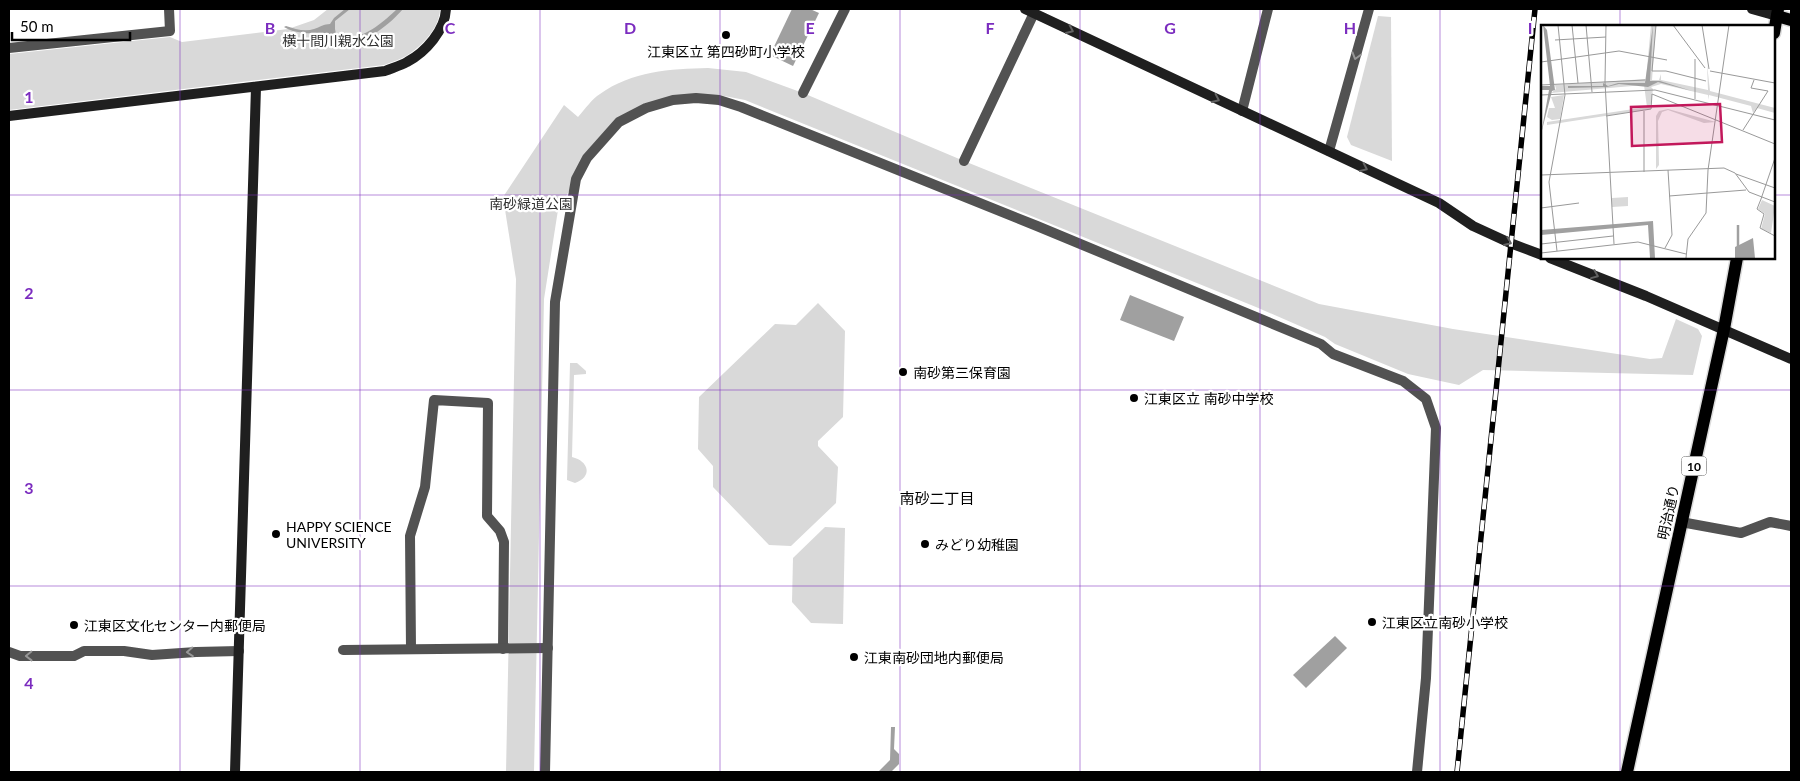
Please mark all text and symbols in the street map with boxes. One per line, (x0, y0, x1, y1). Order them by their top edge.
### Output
scale bar (12, 10, 130, 42)
text: 50 m (20, 17, 54, 35)
text: B (265, 18, 275, 37)
text: C (445, 18, 456, 37)
text: D (624, 18, 636, 37)
text: E (805, 18, 815, 37)
text: F (985, 18, 995, 37)
text: G (1164, 18, 1176, 37)
text: H (1344, 18, 1356, 37)
text: I (1528, 18, 1532, 37)
one-way arrow (1064, 23, 1073, 33)
inset map (1541, 25, 1775, 259)
marker: 江東区立 第四砂町小学校 (720, 29, 732, 41)
park label: 横十間川親水公園 (282, 32, 394, 49)
place label: 江東区立 第四砂町小学校 (647, 43, 805, 60)
one-way arrow (1352, 51, 1362, 59)
text: 1 (24, 87, 34, 106)
one-way arrow (1211, 93, 1220, 103)
one-way arrow (1359, 161, 1368, 172)
park label: 南砂緑道公園 (489, 195, 573, 212)
one-way arrow (1503, 235, 1512, 246)
one-way arrow (1591, 269, 1599, 279)
text: 2 (24, 283, 34, 302)
place label: 南砂第三保育園 (913, 364, 1011, 381)
marker: 南砂第三保育園 (897, 366, 909, 378)
place label: 江東区立 南砂中学校 (1144, 390, 1274, 407)
marker: 江東区立 南砂中学校 (1128, 392, 1140, 404)
road number: 10 (1682, 456, 1706, 476)
text: 3 (24, 478, 34, 497)
street label: 明治通り (1654, 483, 1682, 541)
district label: 南砂二丁目 (899, 489, 975, 507)
place label: HAPPY SCIENCE UNIVERSITY (286, 518, 392, 551)
marker: HAPPY SCIENCE UNIVERSITY (270, 528, 282, 540)
place label: みどり幼稚園 (935, 536, 1019, 553)
marker: みどり幼稚園 (919, 538, 931, 550)
place label: 江東区立南砂小学校 (1382, 614, 1508, 631)
marker: 江東区立南砂小学校 (1366, 616, 1378, 628)
place label: 江東区文化センター内郵便局 (84, 617, 266, 634)
marker: 江東区文化センター内郵便局 (68, 619, 80, 631)
one-way arrow (186, 647, 194, 658)
place label: 江東南砂団地内郵便局 (864, 649, 1004, 666)
one-way arrow (25, 651, 33, 661)
marker: 江東南砂団地内郵便局 (848, 651, 860, 663)
text: 4 (24, 673, 34, 692)

